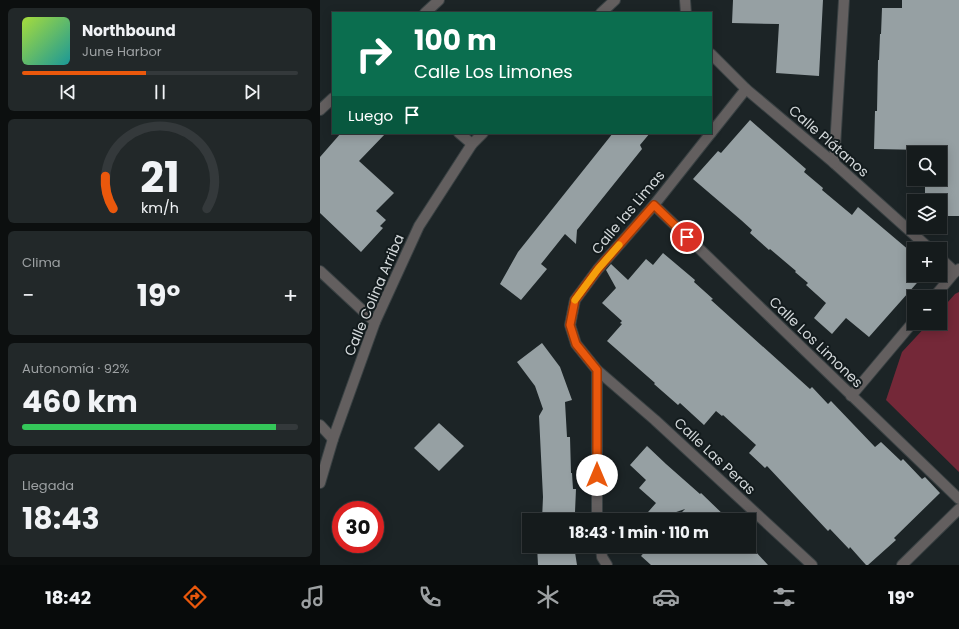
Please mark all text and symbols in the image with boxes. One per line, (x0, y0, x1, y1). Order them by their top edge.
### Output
text: Northbound (82, 20, 176, 41)
text: 100 m (414, 21, 497, 60)
icon: right (348, 28, 400, 80)
text: June Harbor (82, 42, 162, 61)
text: Calle Los Limones (414, 59, 573, 84)
icon: previous (57, 81, 79, 103)
icon: pause (149, 81, 171, 103)
icon: next (241, 81, 263, 103)
street label: Calle Plátanos (785, 101, 873, 181)
icon: arrive (401, 104, 423, 126)
text: Luego (348, 105, 393, 126)
map controls (907, 146, 947, 330)
button: search (907, 146, 947, 186)
text: 21 (140, 148, 180, 207)
street label: Calle las Limas (587, 166, 669, 258)
button: layers (907, 194, 947, 234)
text: km/h (141, 198, 179, 218)
pin (670, 220, 704, 254)
icon: arrive (676, 226, 698, 248)
street label: Calle Colina Arriba (339, 231, 409, 359)
button: + (907, 242, 947, 282)
text: Clima (22, 253, 61, 272)
text: 19° (137, 274, 180, 317)
text: − (22, 280, 34, 311)
text: + (283, 280, 298, 311)
button: − (907, 290, 947, 330)
street label: Calle Los Limones (765, 292, 867, 392)
text: Autonomía · 92% (22, 359, 129, 378)
text: 460 km (22, 380, 138, 423)
street label: Calle Las Peras (670, 413, 760, 499)
position arrow (576, 454, 618, 496)
text: Llegada (22, 476, 74, 495)
text: 18:43 (22, 497, 100, 540)
speed limit sign: 30 (332, 501, 384, 553)
text: 18:43 · 1 min · 110 m (569, 522, 709, 543)
icon: directions (181, 583, 209, 611)
icon: music (299, 583, 327, 611)
icon: phone (416, 583, 444, 611)
icon: climate (534, 583, 562, 611)
icon: car (652, 583, 680, 611)
icon: filters (770, 583, 798, 611)
text: 18:42 (45, 585, 91, 610)
text: 19° (888, 585, 914, 610)

